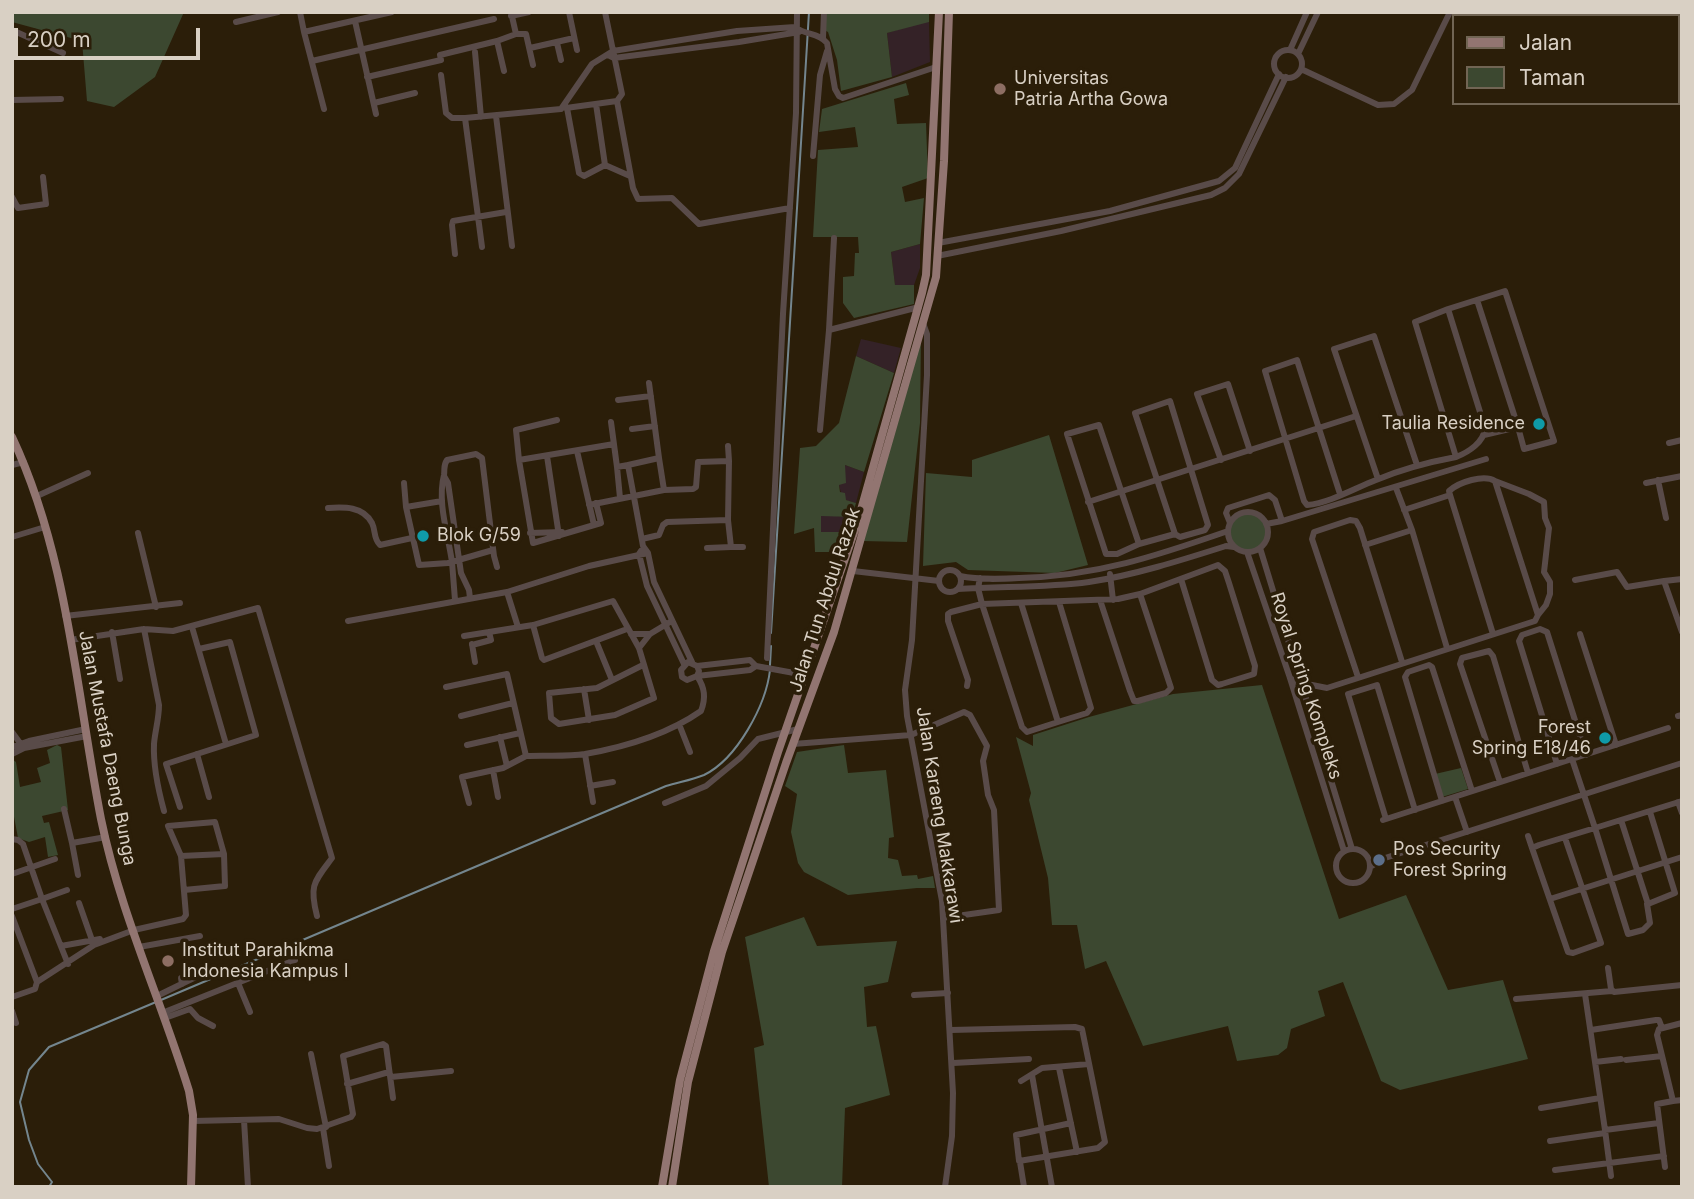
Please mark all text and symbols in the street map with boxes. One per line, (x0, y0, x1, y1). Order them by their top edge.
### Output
scale bar (18, 14, 203, 58)
legend (1452, 14, 1680, 105)
text: 200 m (27, 27, 91, 52)
text: Jalan (1519, 30, 1572, 55)
text: Taman (1519, 65, 1585, 90)
place label: Universitas Patria Artha Gowa (1014, 68, 1168, 110)
marker: Universitas Patria Artha Gowa (992, 81, 1008, 97)
place label: Taulia Residence (1381, 413, 1525, 435)
marker: Taulia Residence (1531, 416, 1547, 432)
street label: Jalan Tun Abdul Razak (785, 505, 865, 695)
place label: Blok G/59 (437, 525, 521, 547)
marker: Blok G/59 (415, 528, 431, 544)
street label: Royal Spring Kompleks (1266, 590, 1346, 782)
street label: Jalan Mustafa Daeng Bunga (74, 629, 140, 867)
street label: Jalan Karaeng Makkarawi (911, 705, 967, 925)
place label: Forest Spring E18/46 (1472, 717, 1591, 760)
marker: Forest Spring E18/46 (1597, 730, 1613, 746)
place label: Pos Security Forest Spring (1393, 839, 1507, 882)
marker: Pos Security Forest Spring (1371, 852, 1387, 868)
place label: Institut Parahikma Indonesia Kampus I (182, 940, 348, 982)
marker: Institut Parahikma Indonesia Kampus I (160, 953, 176, 969)

